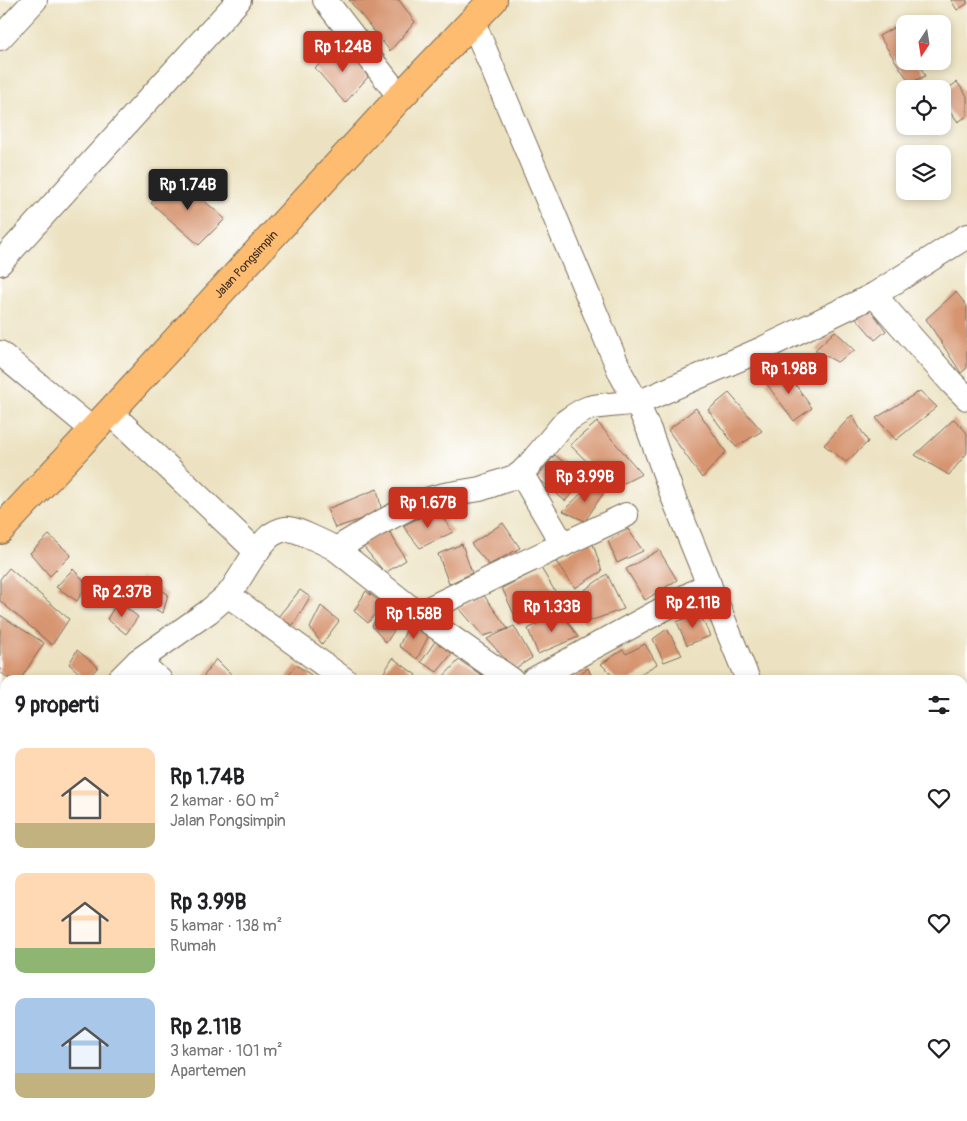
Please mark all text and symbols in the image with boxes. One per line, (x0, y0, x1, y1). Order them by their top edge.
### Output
north arrow (896, 15, 951, 70)
map controls (896, 15, 951, 200)
pin: Rp 1.24B (291, 30, 395, 73)
text: Rp 1.24B (314, 37, 372, 57)
button: locate (896, 80, 951, 135)
button: layers (896, 145, 951, 200)
pin: Rp 1.74B (136, 168, 240, 211)
text: Rp 1.74B (160, 175, 216, 195)
street label: Jalan Pongsimpin (211, 227, 281, 301)
pin: Rp 1.98B (737, 352, 841, 395)
text: Rp 1.98B (761, 359, 817, 379)
pin: Rp 3.99B (533, 460, 637, 503)
text: Rp 3.99B (556, 467, 614, 487)
pin: Rp 1.67B (376, 486, 480, 529)
text: Rp 1.67B (400, 493, 456, 513)
pin: Rp 2.37B (70, 576, 174, 618)
text: Rp 2.37B (92, 582, 152, 602)
pin: Rp 2.11B (641, 586, 745, 629)
pin: Rp 1.33B (500, 590, 604, 633)
text: Rp 2.11B (666, 593, 720, 613)
text: Rp 1.33B (524, 597, 580, 617)
pin: Rp 1.58B (362, 598, 466, 640)
text: Rp 1.58B (386, 604, 442, 624)
icon: filters (925, 691, 953, 719)
text: 9 properti (15, 692, 99, 719)
text: Rp 1.74B (170, 764, 245, 791)
icon: home (55, 768, 115, 828)
icon: heart (925, 784, 953, 812)
text: 2 kamar · 60 m² (170, 791, 279, 811)
text: Jalan Pongsimpin (170, 811, 286, 831)
text: Rp 3.99B (170, 889, 246, 916)
icon: home (55, 893, 115, 953)
icon: heart (925, 909, 953, 937)
text: 5 kamar · 138 m² (170, 916, 282, 936)
text: Rumah (170, 936, 216, 956)
text: Rp 2.11B (170, 1014, 241, 1041)
icon: home (55, 1018, 115, 1078)
icon: heart (925, 1034, 953, 1062)
text: 3 kamar · 101 m² (170, 1041, 283, 1061)
text: Apartemen (170, 1061, 246, 1081)

